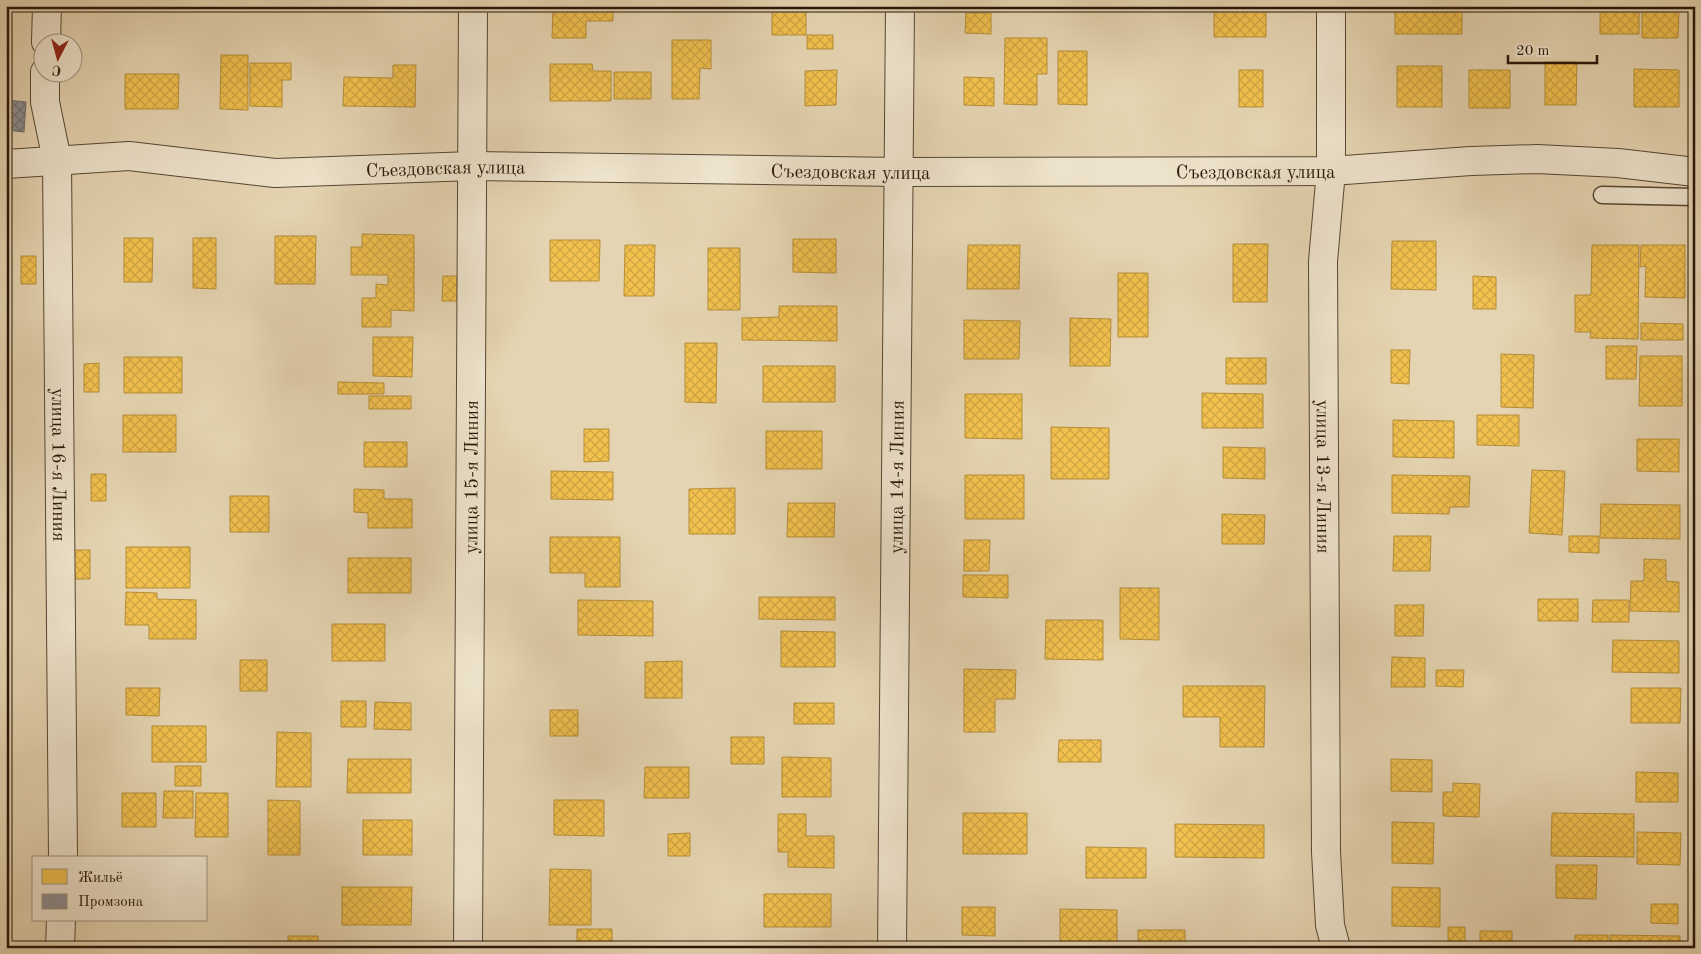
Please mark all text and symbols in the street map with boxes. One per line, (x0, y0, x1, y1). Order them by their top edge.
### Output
north arrow (32, 32, 82, 82)
scale bar (1508, 32, 1597, 64)
text: 20 m (1516, 44, 1550, 59)
text: С (51, 62, 62, 77)
street label: Съездовская улица (366, 159, 526, 182)
street label: Съездовская улица (771, 163, 931, 184)
street label: Съездовская улица (1176, 164, 1336, 183)
street label: улица 16-я Линия (47, 388, 67, 542)
street label: улица 15-я Линия (463, 400, 483, 554)
street label: улица 14-я Линия (888, 400, 909, 554)
street label: улица 13-я Линия (1312, 400, 1331, 554)
legend (32, 856, 208, 922)
text: Жильё (78, 871, 123, 886)
text: Промзона (78, 895, 144, 910)

